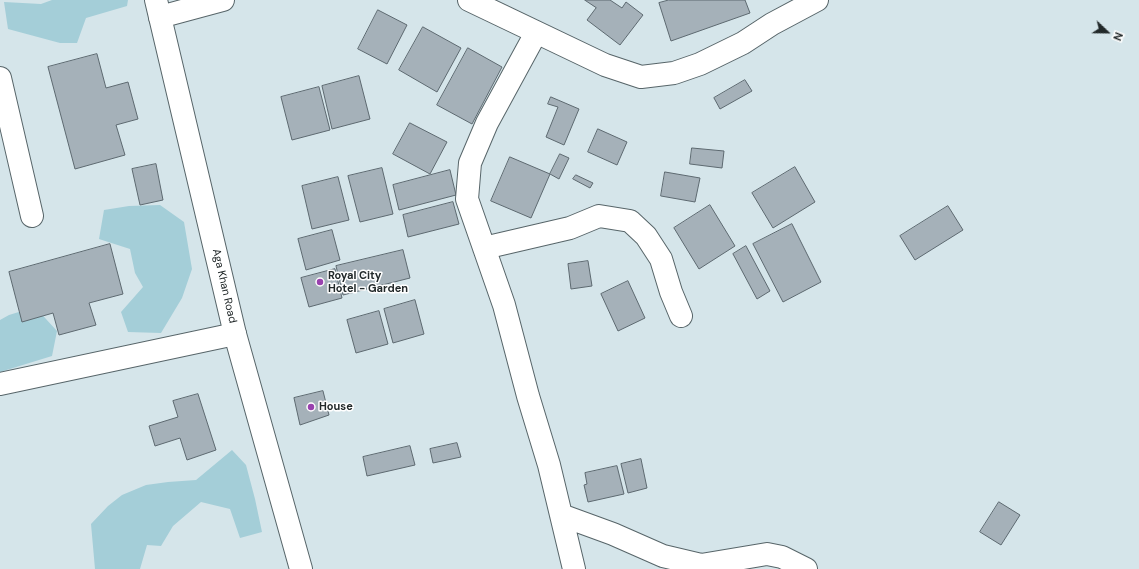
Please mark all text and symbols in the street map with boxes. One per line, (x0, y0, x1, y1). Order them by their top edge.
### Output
north arrow (1087, 12, 1127, 52)
text: N (1110, 30, 1126, 43)
street label: Aga Khan Road (209, 248, 239, 324)
place label: Royal City Hotel - Garden (328, 269, 408, 295)
marker: Royal City Hotel - Garden (315, 277, 325, 287)
place label: House (319, 400, 353, 414)
marker: House (306, 402, 316, 412)

